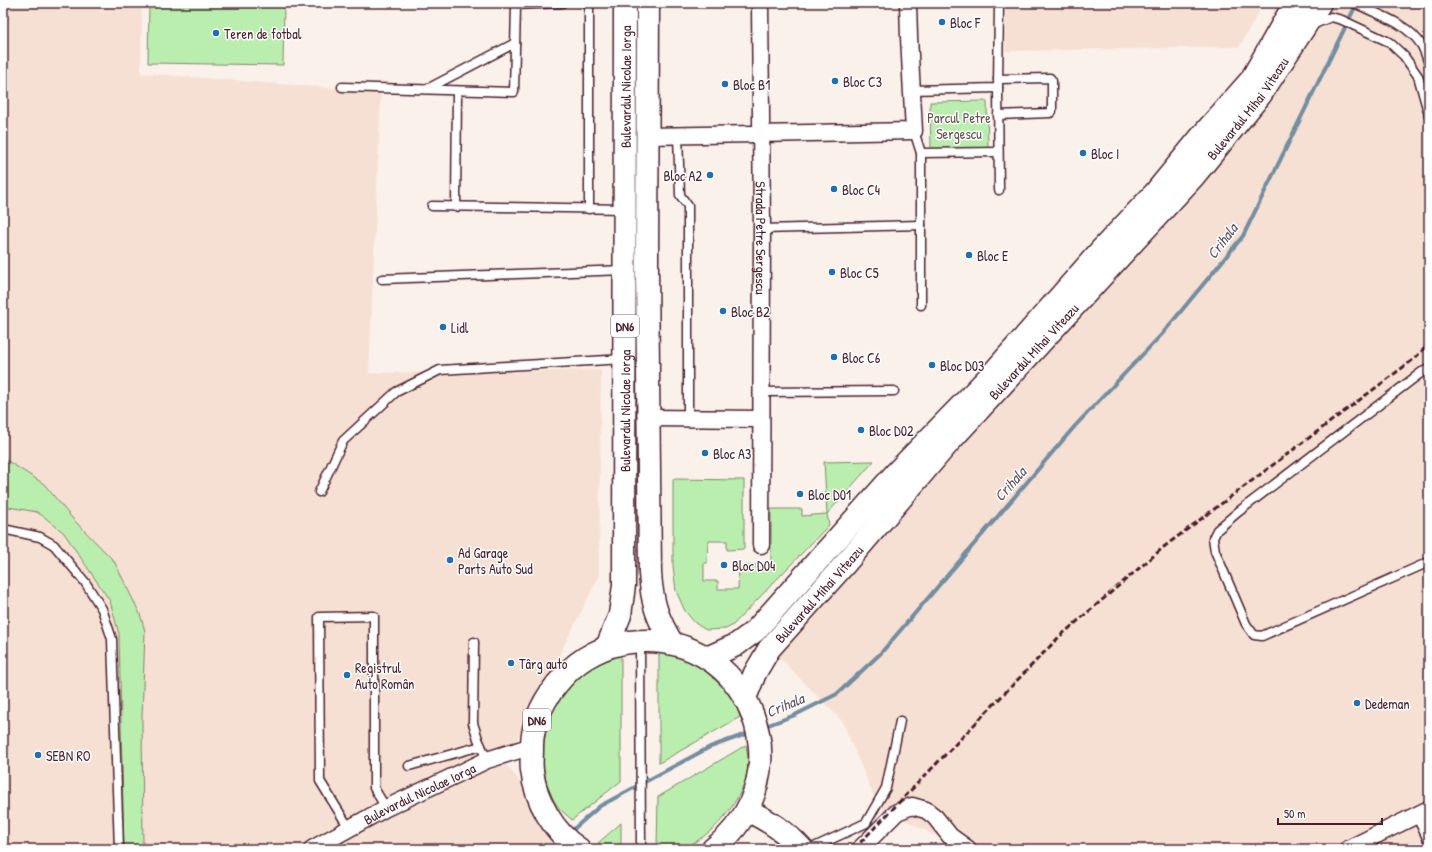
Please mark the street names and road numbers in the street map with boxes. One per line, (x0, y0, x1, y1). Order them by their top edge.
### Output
street label: Bulevardul Nicolae Iorga (615, 25, 635, 148)
street label: Bulevardul Mihai Viteazu (1202, 53, 1292, 163)
street label: Strada Petre Sergescu (751, 181, 772, 295)
street label: Bulevardul Mihai Viteazu (984, 298, 1082, 403)
road number: DN6 (611, 315, 639, 337)
street label: Bulevardul Nicolae Iorga (615, 349, 635, 472)
street label: Bulevardul Mihai Viteazu (770, 540, 867, 646)
road number: DN6 (523, 709, 551, 731)
street label: Bulevardul Nicolae Iorga (360, 757, 479, 828)

